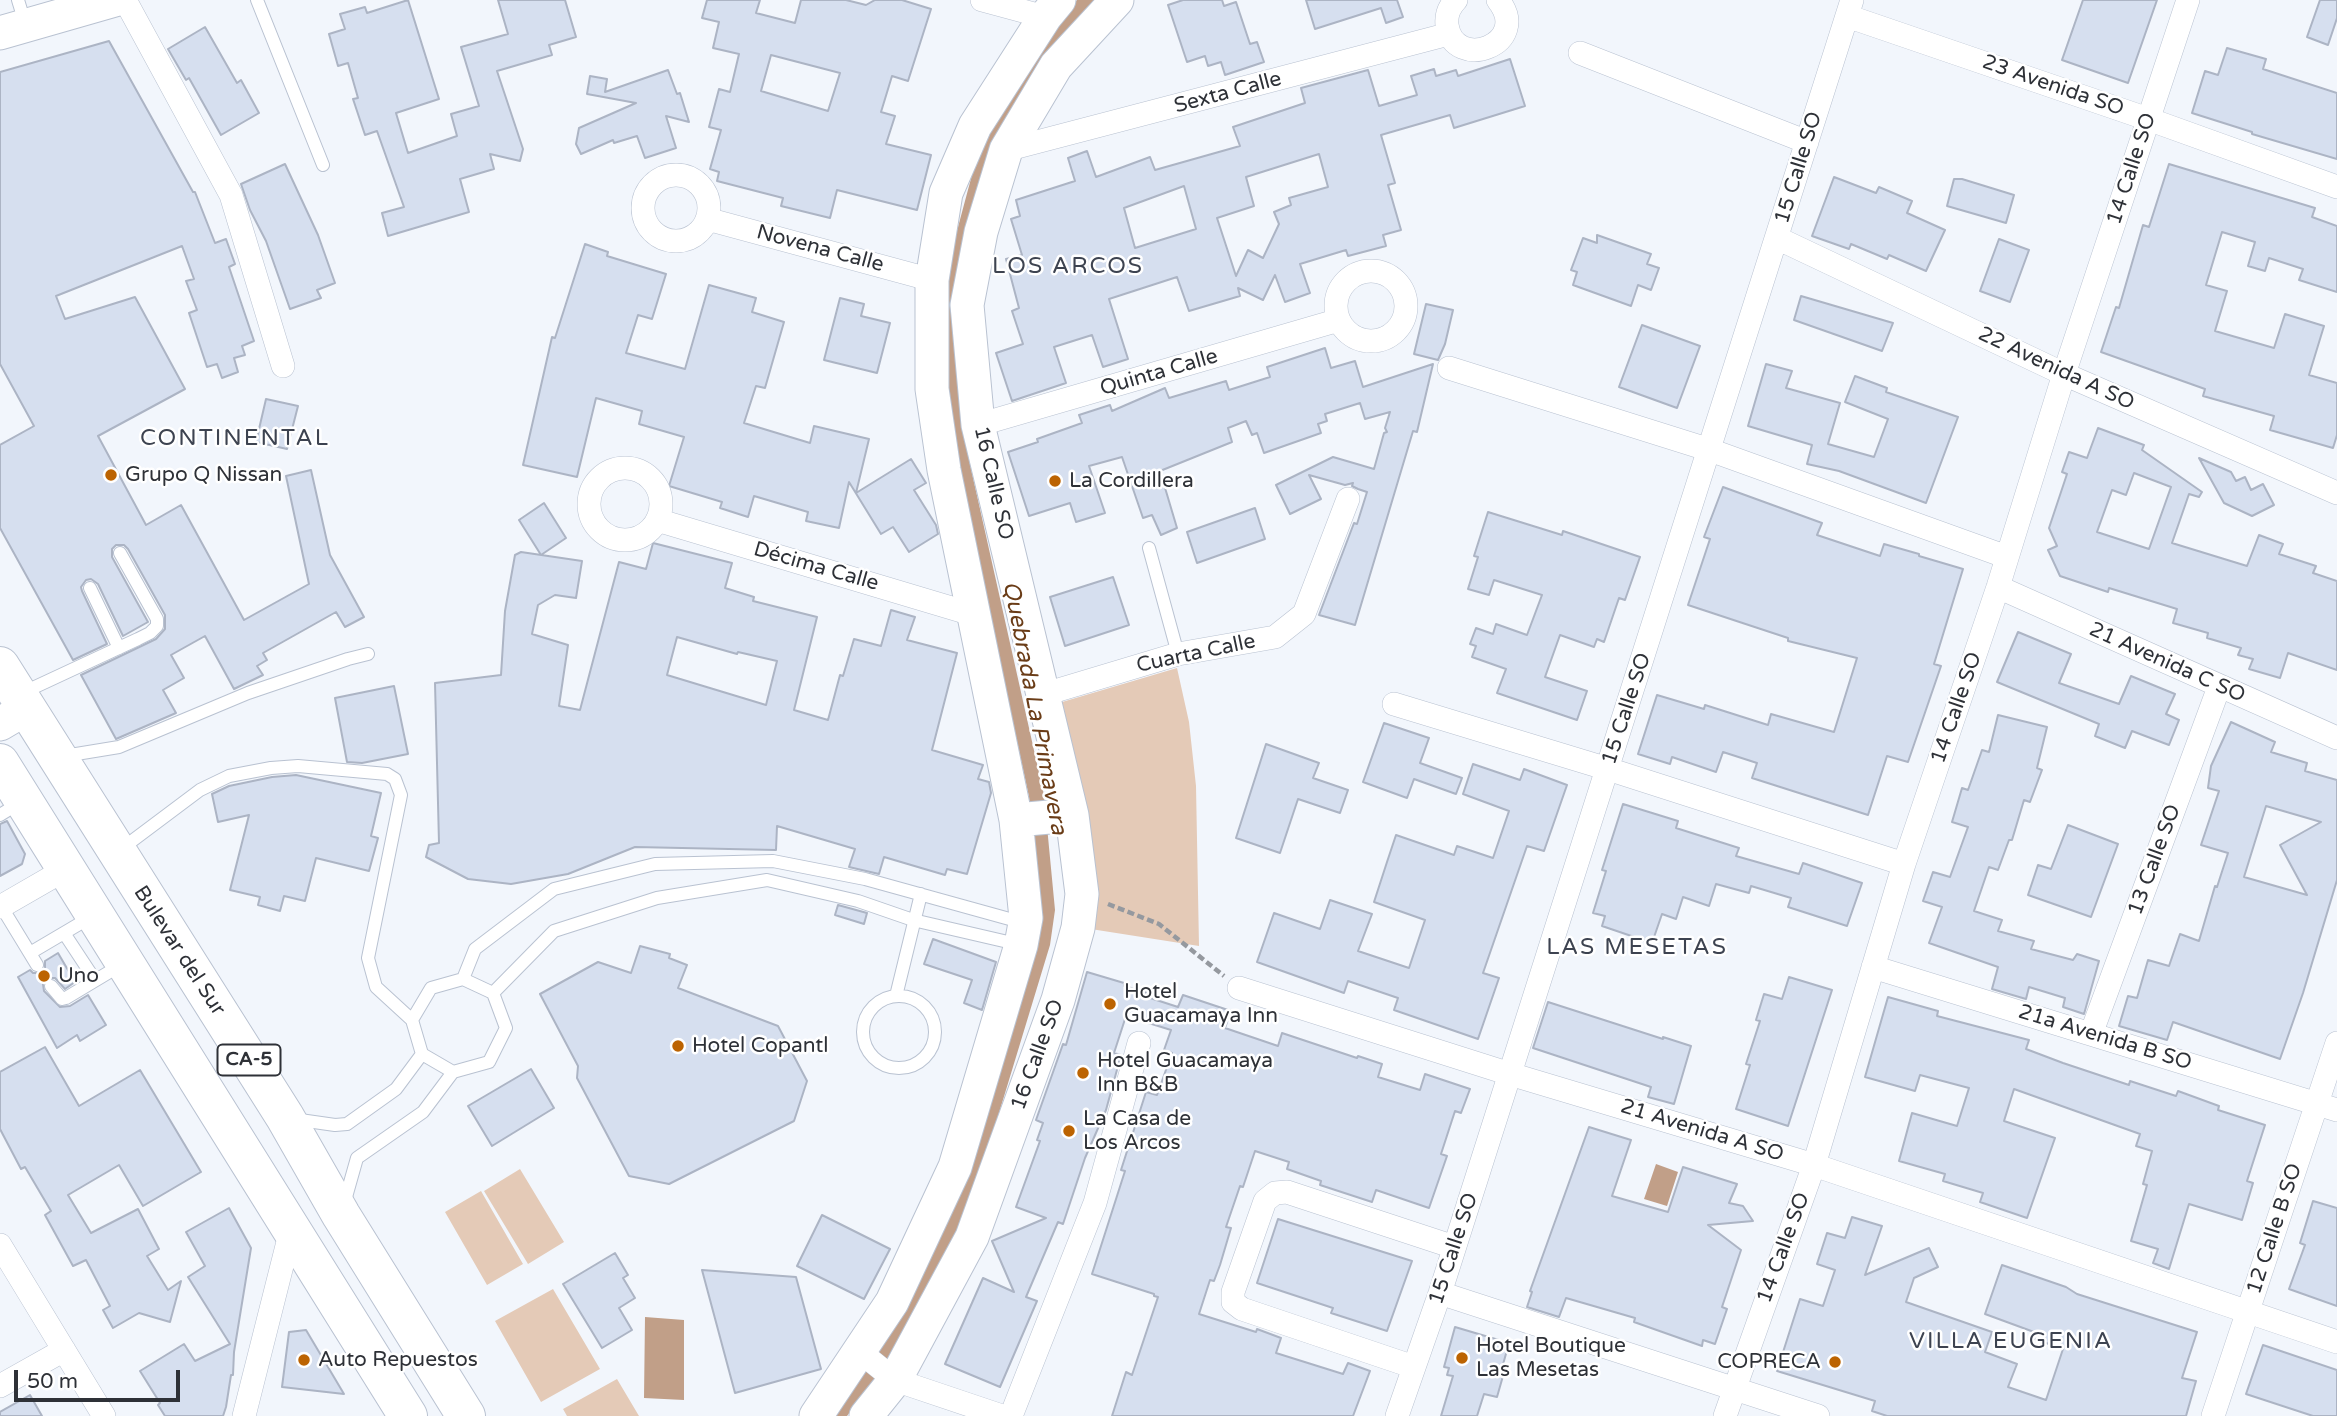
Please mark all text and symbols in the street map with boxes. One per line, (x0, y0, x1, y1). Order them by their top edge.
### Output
street label: 23 Avenida SO (1979, 50, 2127, 122)
street label: Sexta Calle (1172, 67, 1284, 119)
street label: 15 Calle SO (1770, 109, 1828, 227)
street label: 14 Calle SO (2102, 110, 2162, 228)
street label: Novena Calle (754, 220, 886, 278)
district label: LOS ARCOS (993, 253, 1143, 281)
street label: 22 Avenida A SO (1974, 322, 2138, 416)
street label: Quinta Calle (1097, 344, 1221, 402)
street label: 16 Calle SO (968, 424, 1018, 542)
district label: CONTINENTAL (141, 425, 329, 453)
place label: Grupo Q Nissan (125, 462, 282, 488)
marker: Grupo Q Nissan (103, 467, 119, 483)
place label: La Cordillera (1069, 468, 1194, 494)
marker: La Cordillera (1047, 473, 1063, 489)
street label: Décima Calle (751, 537, 881, 597)
water label: Quebrada La Primavera (996, 579, 1072, 837)
street label: 21 Avenida C SO (2085, 617, 2249, 709)
street label: Cuarta Calle (1134, 629, 1258, 679)
street label: 14 Calle SO (1926, 649, 1988, 767)
street label: 15 Calle SO (1597, 650, 1657, 768)
street label: 13 Calle SO (2123, 801, 2187, 919)
street label: Bulevar del Sur (128, 881, 230, 1021)
district label: LAS MESETAS (1548, 934, 1726, 962)
place label: Uno (58, 963, 99, 989)
marker: Uno (36, 968, 52, 984)
place label: Hotel Guacamaya Inn (1124, 979, 1278, 1029)
street label: 16 Calle SO (1006, 996, 1070, 1114)
marker: Hotel Guacamaya Inn (1102, 996, 1118, 1012)
street label: 21a Avenida B SO (2015, 1000, 2195, 1076)
place label: Hotel Copantl (692, 1033, 829, 1059)
marker: Hotel Copantl (670, 1038, 686, 1054)
road number: CA-5 (218, 1044, 280, 1076)
place label: Hotel Guacamaya Inn B&B (1097, 1048, 1273, 1098)
marker: Hotel Guacamaya Inn B&B (1075, 1065, 1091, 1081)
street label: 21 Avenida A SO (1617, 1094, 1787, 1168)
place label: La Casa de Los Arcos (1083, 1106, 1191, 1156)
marker: La Casa de Los Arcos (1061, 1123, 1077, 1139)
street label: 12 Calle B SO (2242, 1160, 2308, 1298)
street label: 14 Calle SO (1752, 1189, 1816, 1307)
street label: 15 Calle SO (1424, 1190, 1484, 1308)
district label: VILLA EUGENIA (1911, 1328, 2111, 1356)
place label: Hotel Boutique Las Mesetas (1476, 1333, 1626, 1383)
place label: Auto Repuestos (318, 1347, 478, 1373)
place label: COPRECA (1717, 1349, 1821, 1375)
marker: Hotel Boutique Las Mesetas (1454, 1350, 1470, 1366)
marker: Auto Repuestos (296, 1352, 312, 1368)
marker: COPRECA (1827, 1354, 1843, 1370)
scale bar (18, 1356, 184, 1400)
text: 50 m (27, 1369, 78, 1394)

